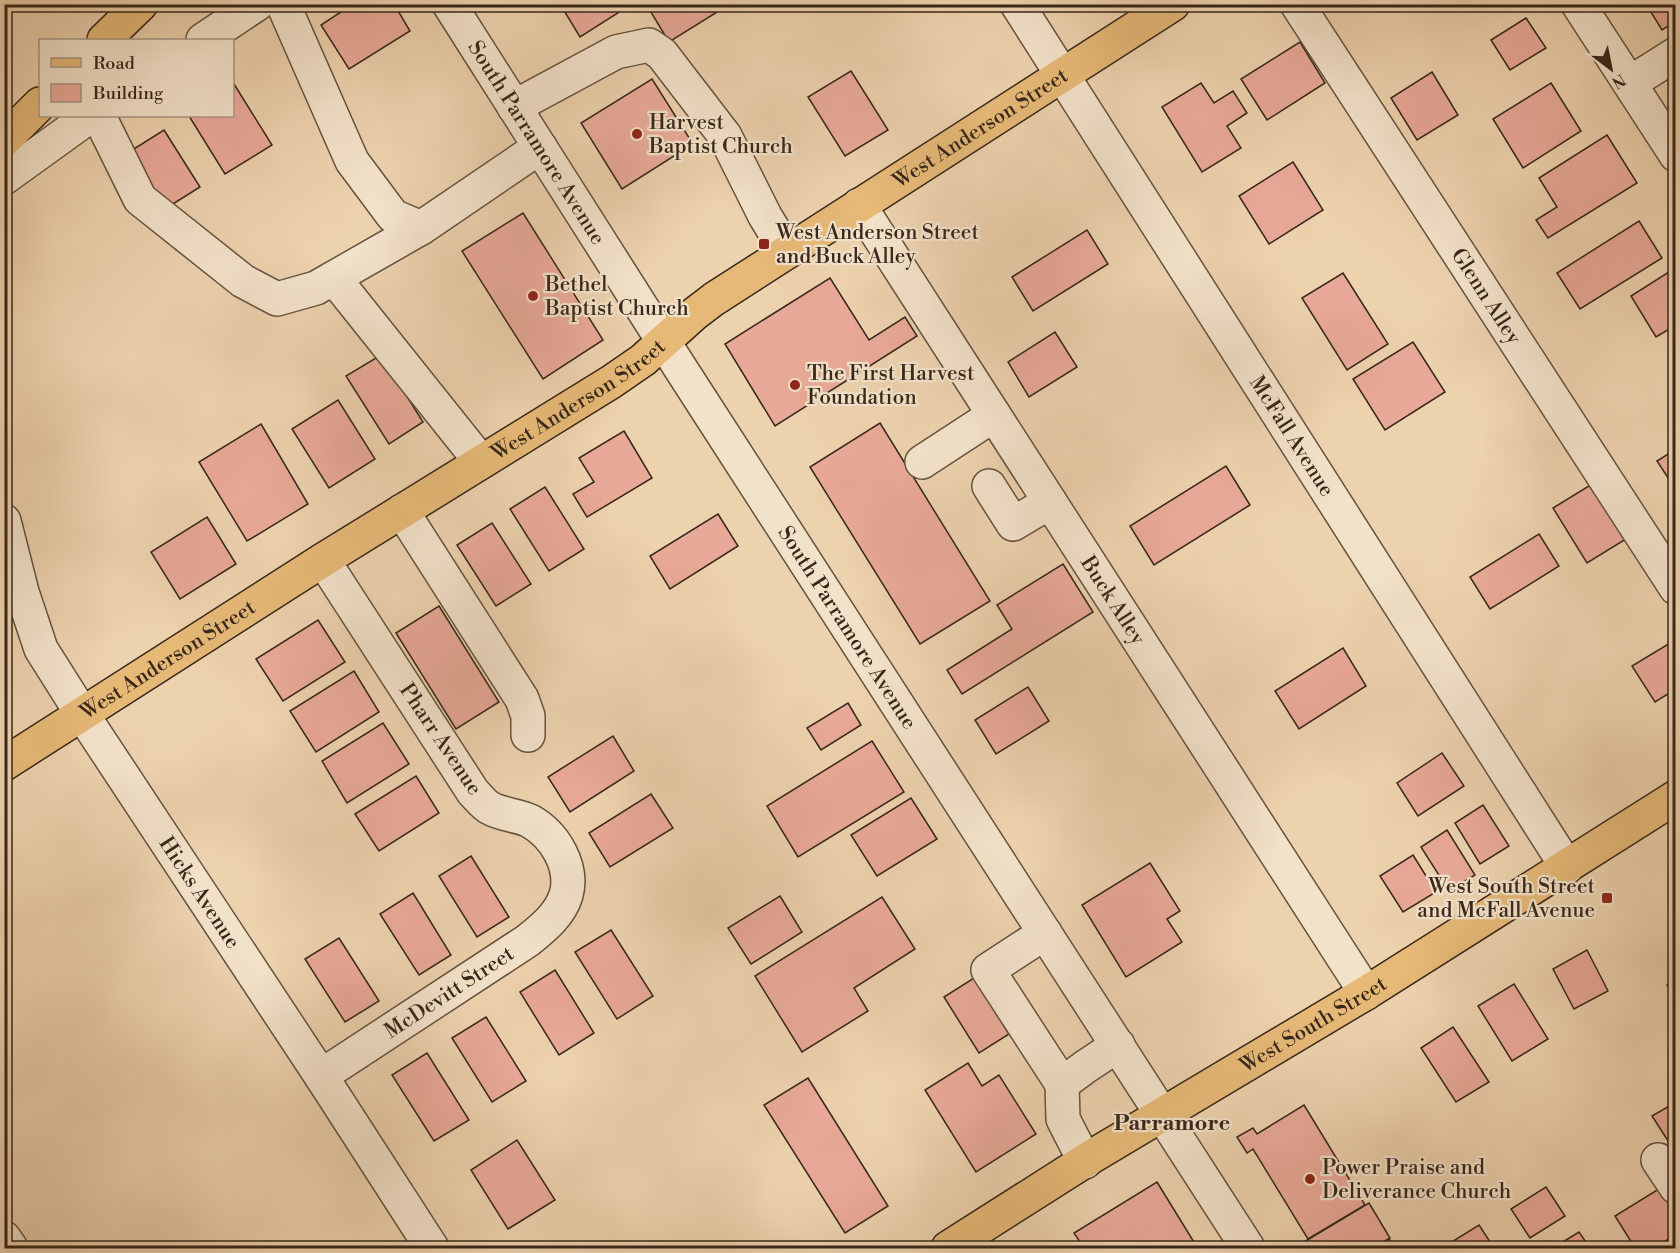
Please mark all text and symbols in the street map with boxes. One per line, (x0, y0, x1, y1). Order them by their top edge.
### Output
street label: South Parramore Avenue (462, 36, 611, 250)
legend (39, 39, 234, 117)
north arrow (1581, 39, 1641, 99)
text: Road (93, 52, 136, 75)
street label: West Anderson Street (887, 63, 1073, 195)
text: N (1607, 69, 1629, 93)
text: Building (92, 82, 164, 105)
place label: Harvest Baptist Church (648, 110, 793, 160)
marker: Harvest Baptist Church (630, 127, 644, 141)
place label: West Anderson Street and Buck Alley (775, 220, 979, 270)
marker: West Anderson Street and Buck Alley (757, 237, 771, 251)
street label: Glenn Alley (1445, 244, 1527, 350)
place label: Bethel Baptist Church (544, 272, 689, 322)
marker: Bethel Baptist Church (526, 289, 540, 303)
street label: West Anderson Street (486, 334, 672, 467)
place label: The First Harvest Foundation (807, 361, 975, 411)
street label: McFall Avenue (1243, 371, 1339, 502)
marker: The First Harvest Foundation (788, 378, 802, 392)
street label: South Parramore Avenue (772, 521, 922, 735)
street label: Buck Alley (1074, 551, 1151, 651)
street label: West Anderson Street (75, 594, 261, 726)
street label: Pharr Avenue (393, 679, 487, 801)
street label: Hicks Avenue (153, 832, 245, 954)
place label: West South Street and McFall Avenue (1417, 874, 1596, 924)
marker: West South Street and McFall Avenue (1600, 891, 1614, 905)
street label: McDevitt Street (380, 941, 520, 1045)
street label: West South Street (1234, 971, 1392, 1080)
district label: Parramore (1114, 1110, 1230, 1137)
place label: Power Praise and Deliverance Church (1322, 1155, 1512, 1205)
marker: Power Praise and Deliverance Church (1303, 1172, 1317, 1186)

